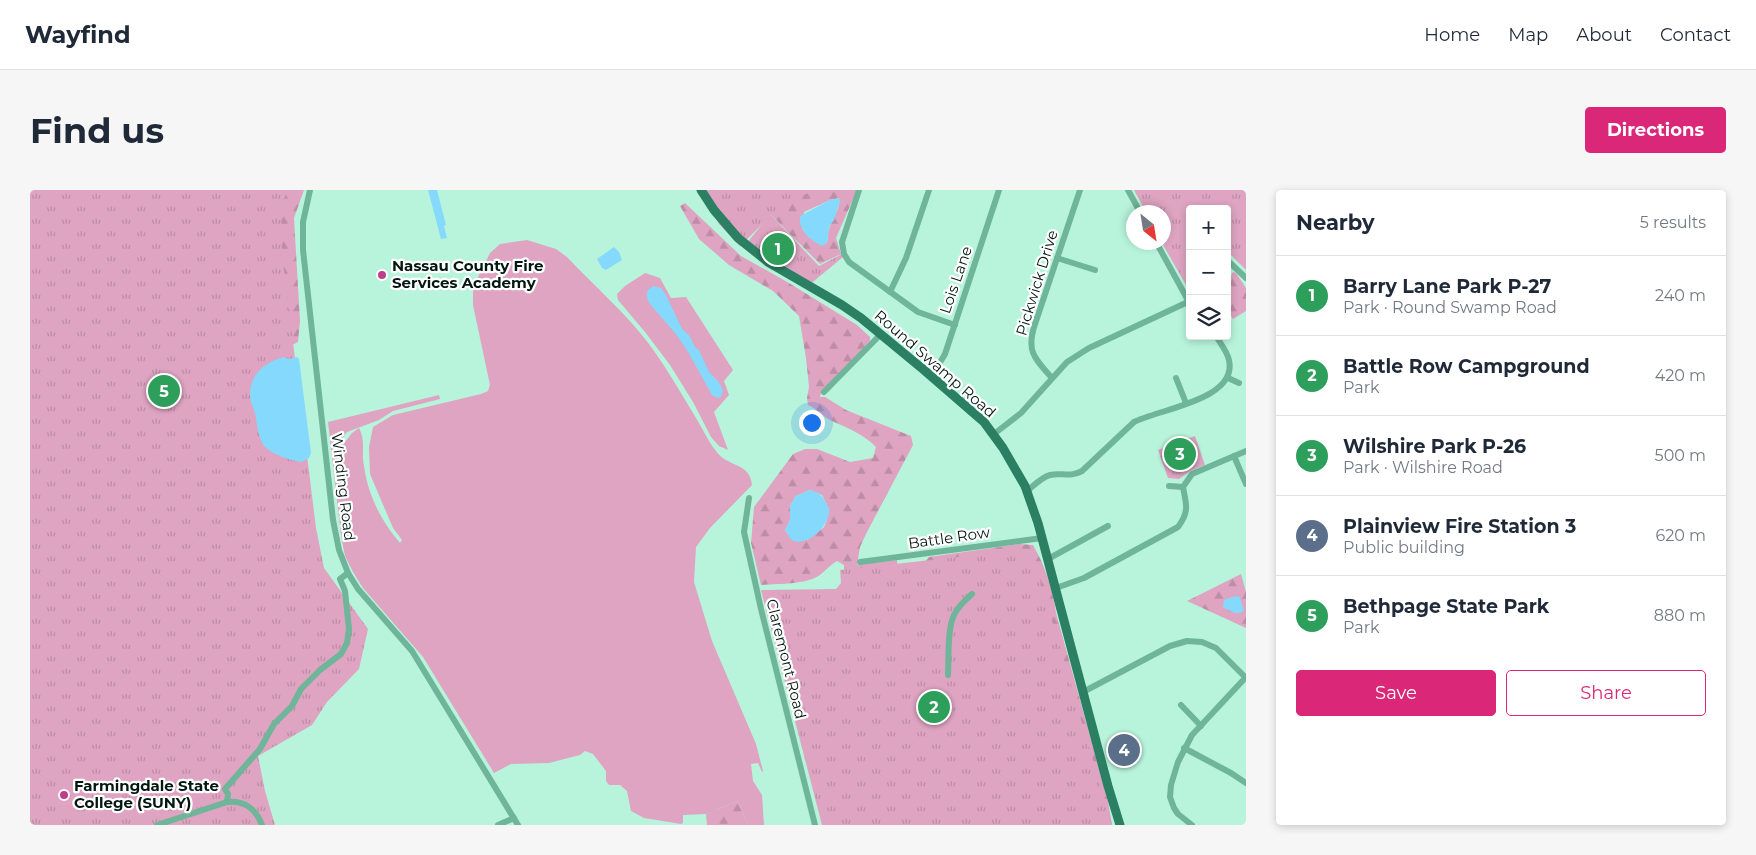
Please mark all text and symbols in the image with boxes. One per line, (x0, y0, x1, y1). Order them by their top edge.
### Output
text: Wayfind (25, 20, 131, 49)
text: Home (1424, 24, 1480, 46)
text: Map (1508, 24, 1548, 46)
text: About (1576, 24, 1632, 46)
text: Contact (1660, 24, 1731, 46)
button: Directions (1585, 107, 1726, 153)
text: Find us (30, 109, 164, 152)
north arrow (1126, 205, 1171, 250)
map controls (1186, 205, 1231, 340)
button: + (1186, 205, 1231, 250)
text: Nearby (1296, 210, 1375, 235)
text: 5 results (1640, 213, 1706, 232)
street label: Pickwick Drive (1011, 228, 1062, 338)
pin: 1 (762, 230, 794, 268)
street label: Lois Lane (935, 244, 976, 316)
button: − (1186, 250, 1231, 295)
place label: Nassau County Fire Services Academy (392, 256, 543, 292)
marker: Nassau County Fire Services Academy (376, 269, 388, 281)
text: Barry Lane Park P-27 (1343, 275, 1551, 298)
text: 1 (1309, 286, 1315, 305)
text: 240 m (1655, 286, 1706, 305)
button: layers (1186, 295, 1231, 340)
text: Park · Round Swamp Road (1343, 298, 1557, 317)
street label: Round Swamp Road (871, 306, 1000, 422)
text: Battle Row Campground (1343, 355, 1590, 378)
text: 2 (1307, 366, 1317, 385)
text: 420 m (1655, 366, 1706, 385)
pin: 5 (148, 372, 180, 410)
text: Park (1343, 378, 1380, 397)
your location (799, 410, 825, 436)
street label: Winding Road (327, 432, 360, 542)
pin: 3 (1164, 435, 1196, 473)
text: Wilshire Park P-26 (1343, 435, 1526, 458)
text: 3 (1307, 446, 1317, 465)
text: 500 m (1655, 446, 1706, 465)
text: Park · Wilshire Road (1343, 458, 1503, 477)
text: Plainview Fire Station 3 (1343, 515, 1576, 538)
street label: Battle Row (907, 522, 992, 553)
text: 4 (1306, 526, 1318, 545)
text: 620 m (1655, 526, 1706, 545)
text: Public building (1343, 538, 1465, 557)
text: Bethpage State Park (1343, 595, 1549, 618)
street label: Claremont Road (762, 597, 811, 721)
text: 5 (1307, 606, 1317, 625)
text: 880 m (1654, 606, 1706, 625)
text: Park (1343, 618, 1380, 637)
button: Save (1296, 670, 1496, 716)
button: Share (1506, 670, 1706, 716)
pin: 2 (918, 688, 950, 726)
pin: 4 (1108, 731, 1140, 769)
place label: Farmingdale State College (SUNY) (74, 776, 219, 812)
marker: Farmingdale State College (SUNY) (58, 789, 70, 801)

